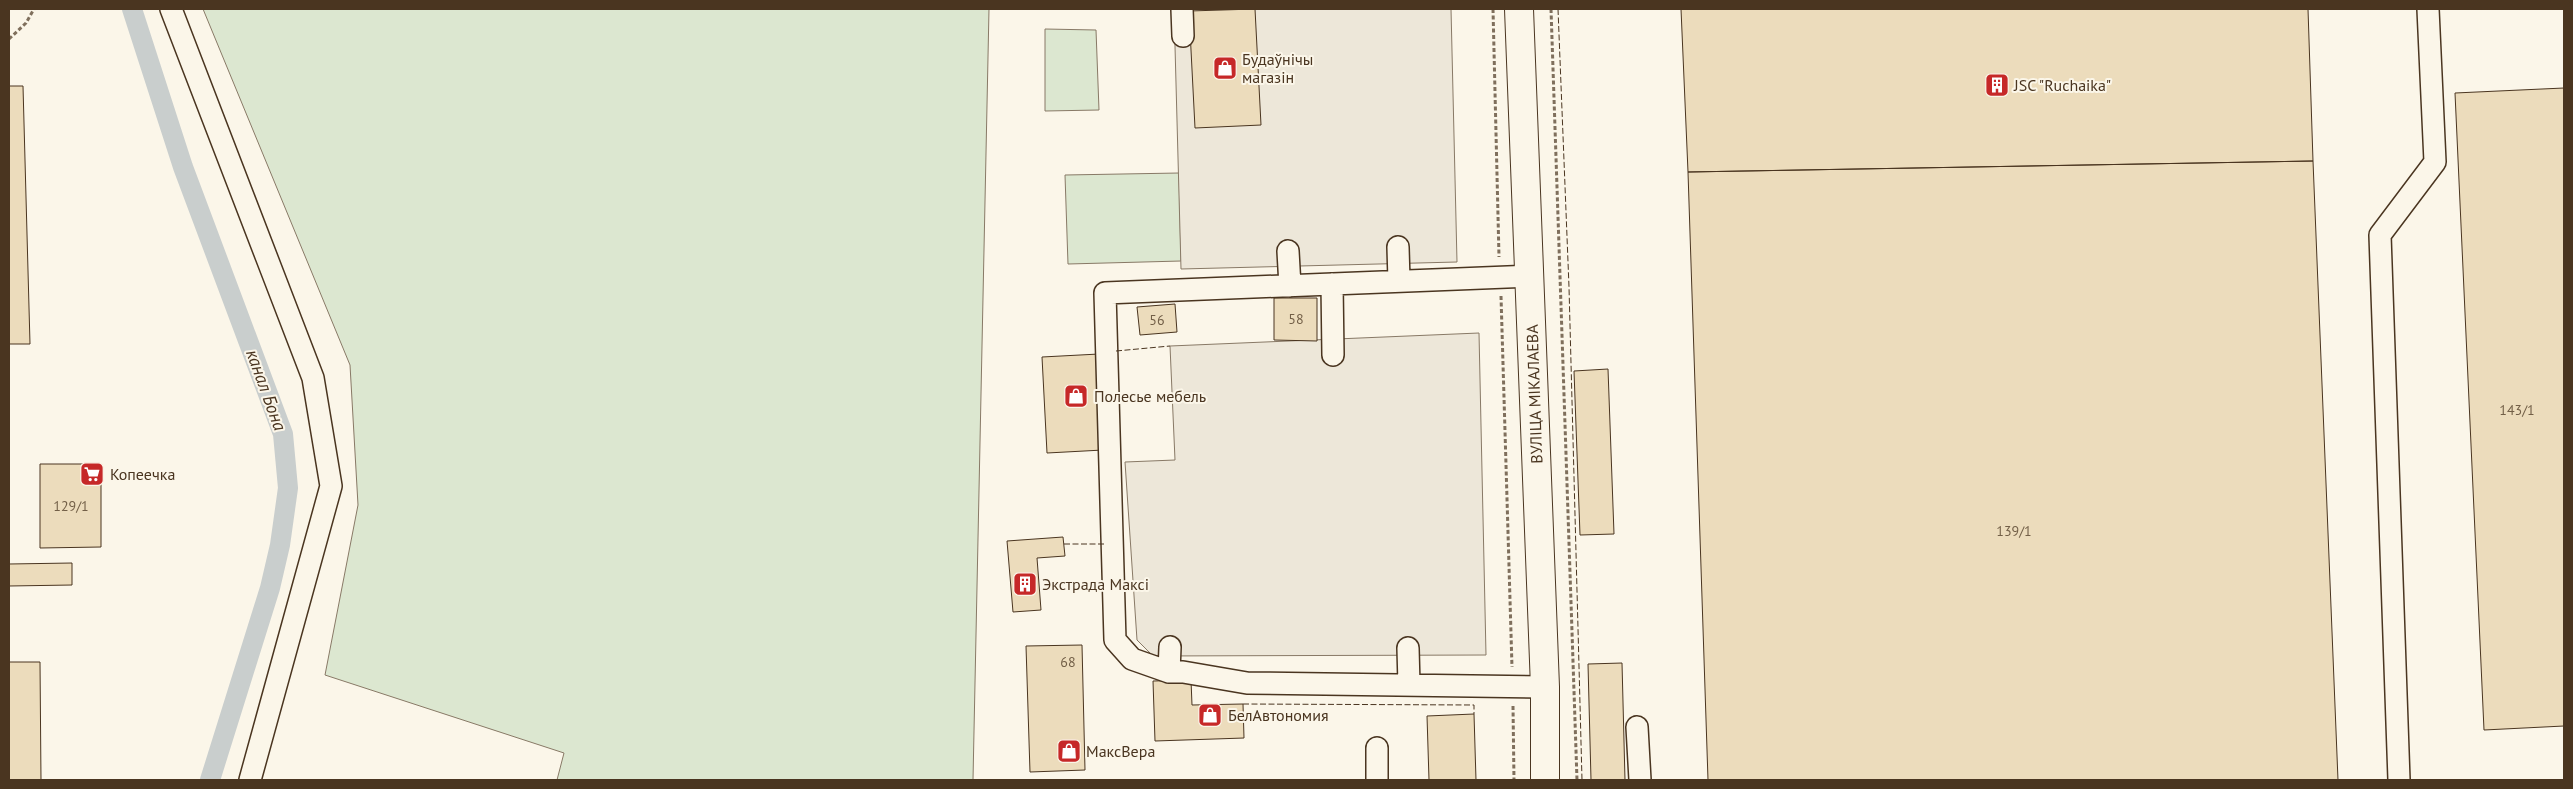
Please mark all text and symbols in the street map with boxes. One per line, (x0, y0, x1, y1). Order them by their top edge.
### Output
place label: Будаўнічы магазін (1242, 49, 1313, 87)
shop icon: Будаўнічы магазін (1212, 55, 1238, 81)
building icon: JSC "Ruchaika" (1984, 72, 2010, 98)
place label: JSC "Ruchaika" (2013, 75, 2111, 95)
house number: 58 (1288, 310, 1304, 328)
house number: 56 (1149, 311, 1165, 329)
street label: ВУЛІЦА МІКАЛАЕВА (1522, 323, 1546, 464)
water label: канал Бона (241, 346, 292, 434)
shop icon: Полесье мебель (1063, 383, 1089, 409)
place label: Полесье мебель (1094, 386, 1206, 406)
house number: 143/1 (2499, 401, 2535, 419)
supermarket icon: Копеечка (79, 461, 105, 487)
place label: Копеечка (110, 464, 175, 484)
house number: 129/1 (53, 497, 89, 515)
house number: 139/1 (1996, 522, 2032, 540)
building icon: Экстрада Максі (1012, 571, 1038, 597)
place label: Экстрада Максі (1042, 574, 1149, 594)
house number: 68 (1060, 653, 1076, 671)
shop icon: БелАвтономия (1197, 702, 1223, 728)
place label: БелАвтономия (1228, 705, 1329, 725)
shop icon: МаксBepa (1056, 738, 1082, 764)
place label: МаксBepa (1086, 741, 1155, 761)

